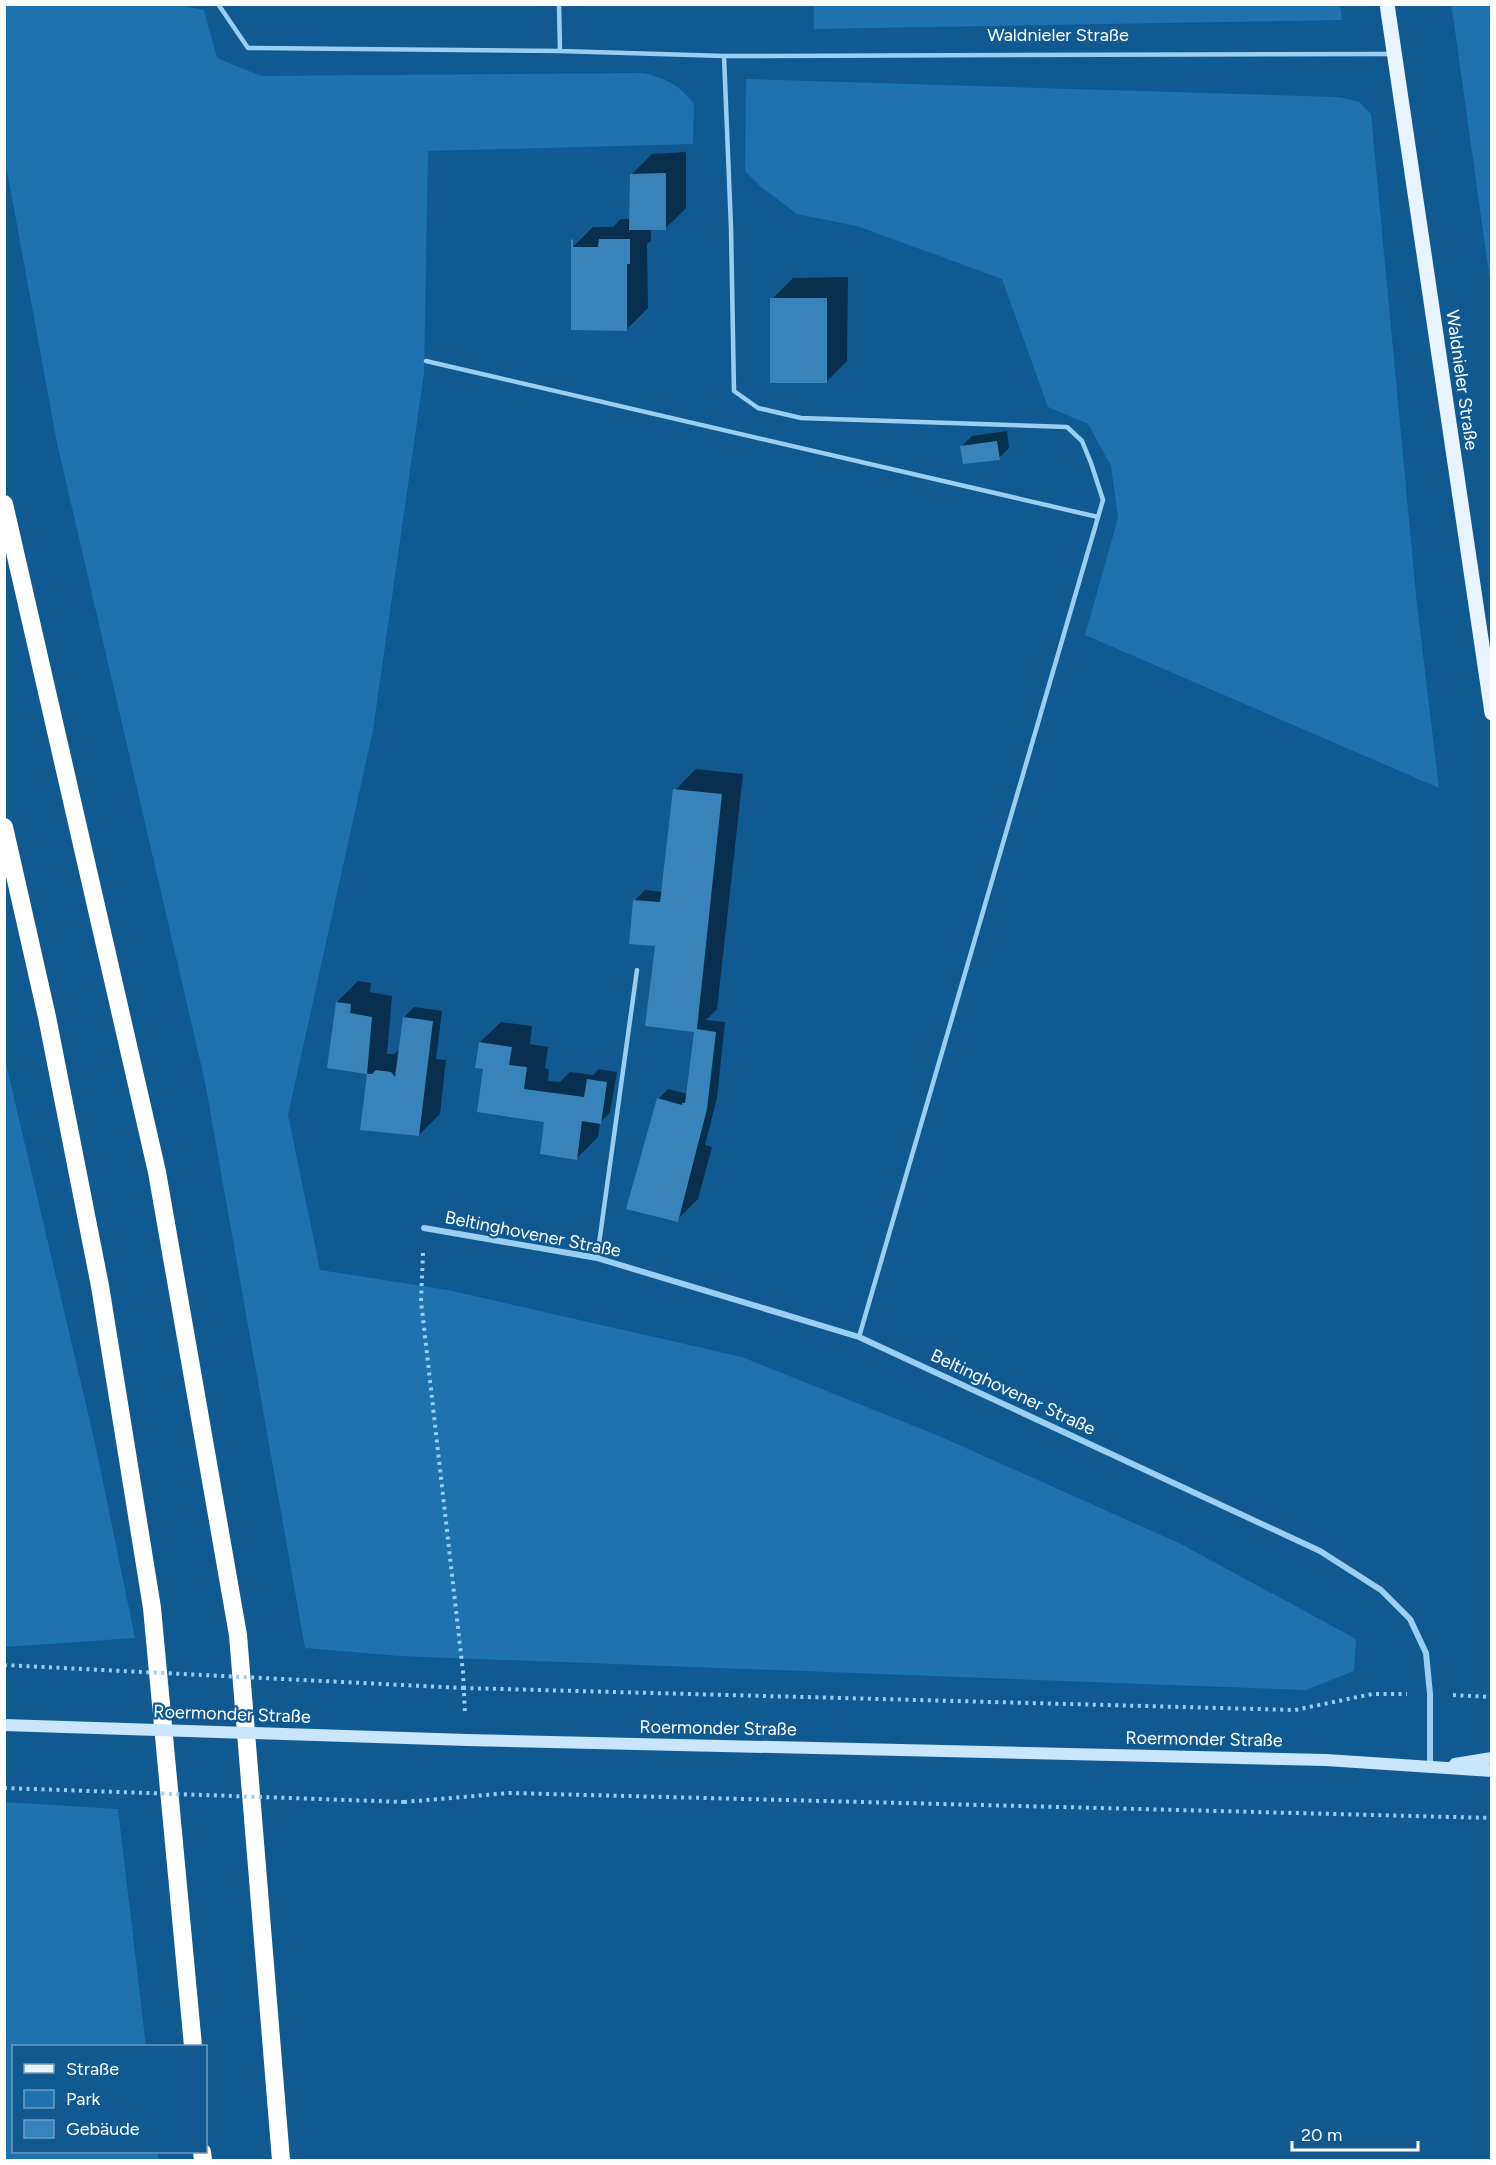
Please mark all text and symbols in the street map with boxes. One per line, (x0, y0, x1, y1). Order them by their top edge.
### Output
street label: Waldnieler Straße (987, 24, 1129, 46)
street label: Waldnieler Straße (1441, 308, 1483, 452)
street label: Beltinghovener Straße (443, 1206, 623, 1262)
street label: Beltinghovener Straße (927, 1344, 1099, 1440)
street label: Roermonder Straße (153, 1700, 311, 1728)
street label: Roermonder Straße (639, 1716, 797, 1740)
street label: Roermonder Straße (1125, 1727, 1283, 1751)
legend (12, 2045, 207, 2153)
text: Straße (66, 2058, 119, 2080)
text: Park (66, 2088, 101, 2110)
scale bar (1292, 2114, 1418, 2152)
text: Gebäude (66, 2118, 140, 2140)
text: 20 m (1301, 2124, 1342, 2146)

